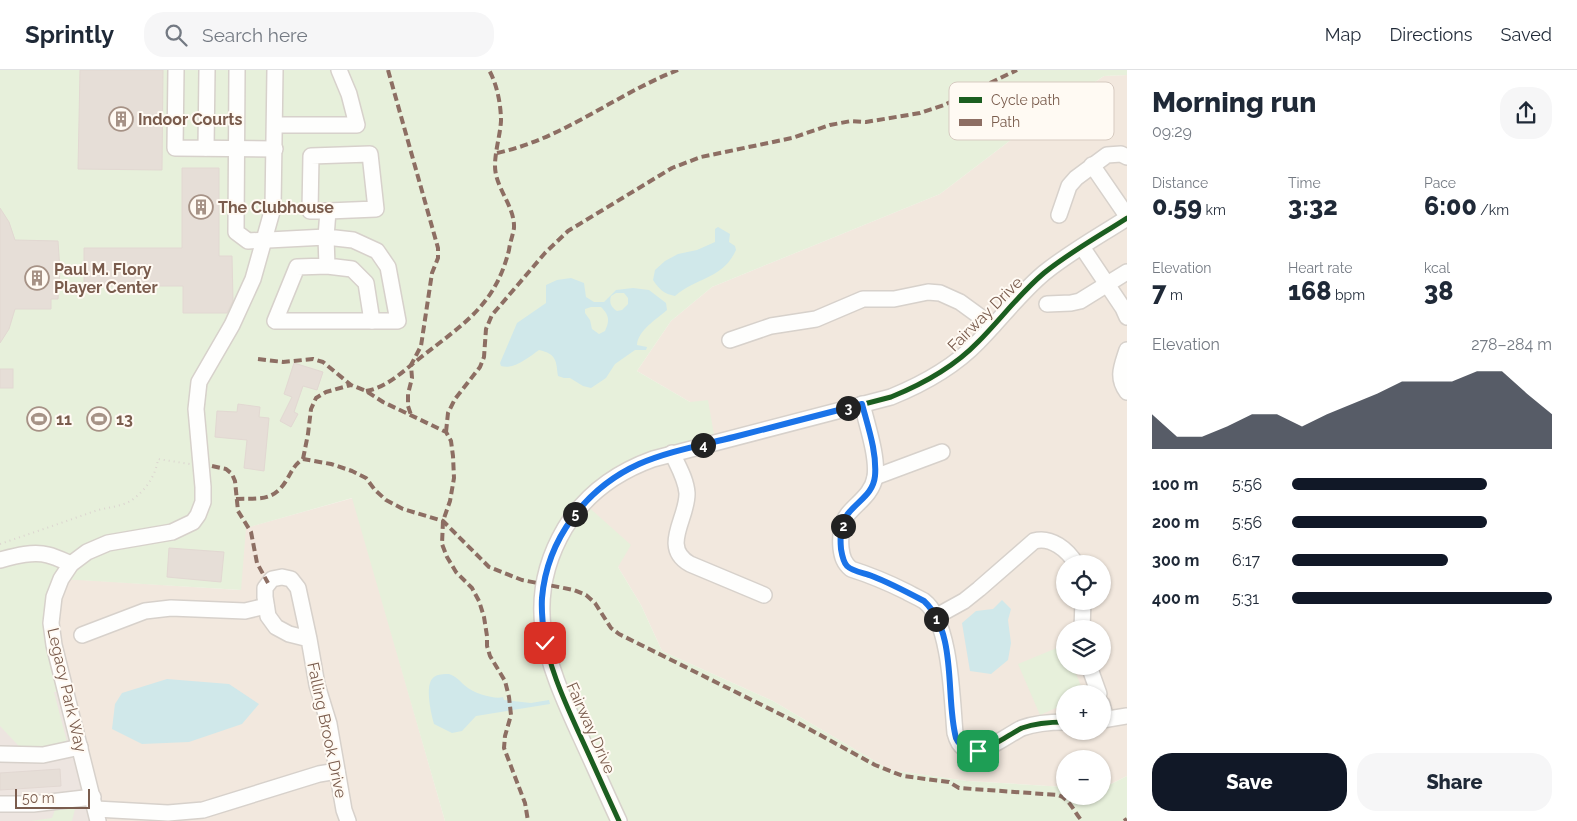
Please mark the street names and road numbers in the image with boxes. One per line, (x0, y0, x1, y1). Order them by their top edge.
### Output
street label: Fairway Drive (944, 273, 1026, 355)
street label: Legacy Park Way (43, 626, 91, 754)
street label: Falling Brook Drive (303, 660, 351, 800)
street label: Fairway Drive (562, 679, 620, 777)

